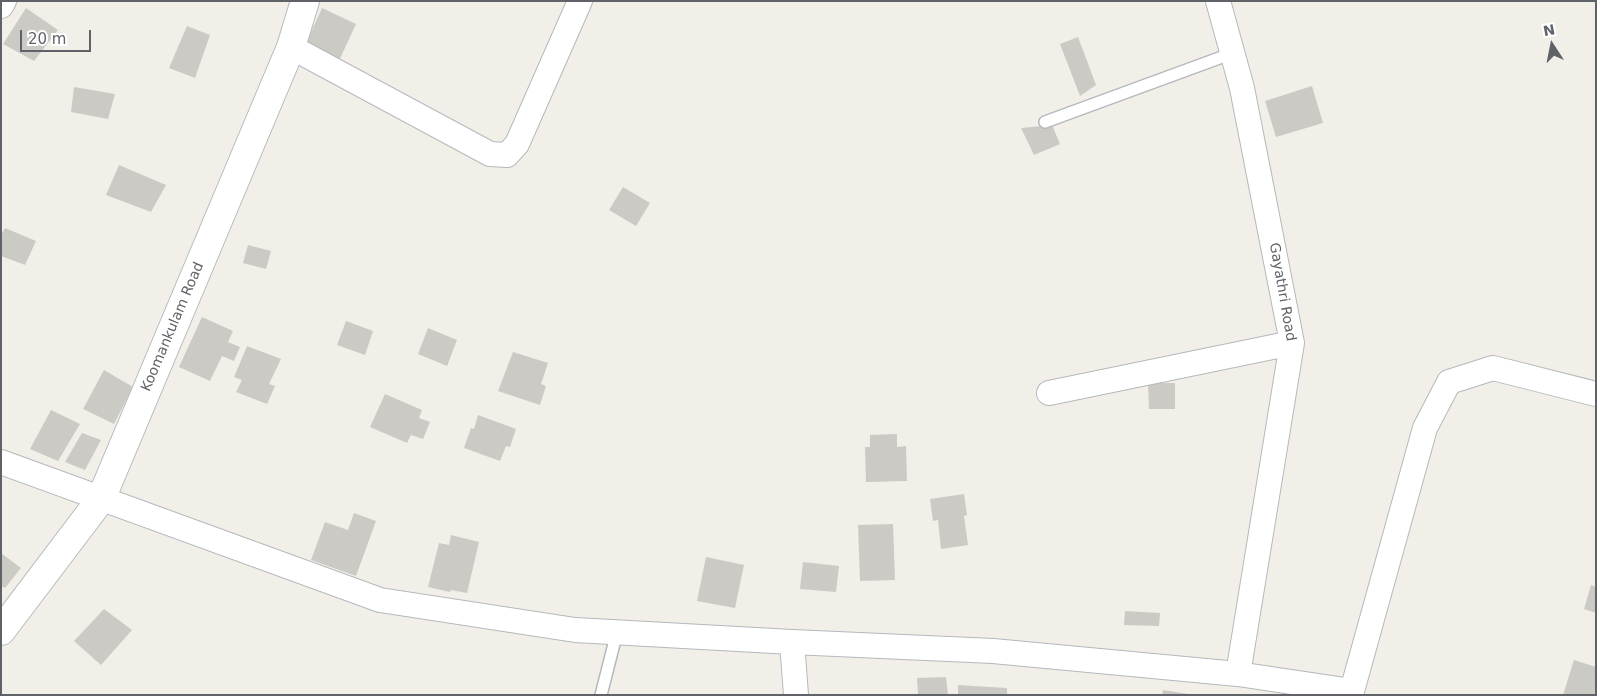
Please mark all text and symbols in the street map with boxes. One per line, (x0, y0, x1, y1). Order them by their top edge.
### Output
scale bar (22, 20, 94, 52)
north arrow (1527, 20, 1577, 70)
text: N (1542, 21, 1556, 39)
text: 20 m (28, 30, 66, 48)
street label: Gayathri Road (1265, 241, 1299, 343)
street label: Koomankulam Road (138, 260, 208, 394)

